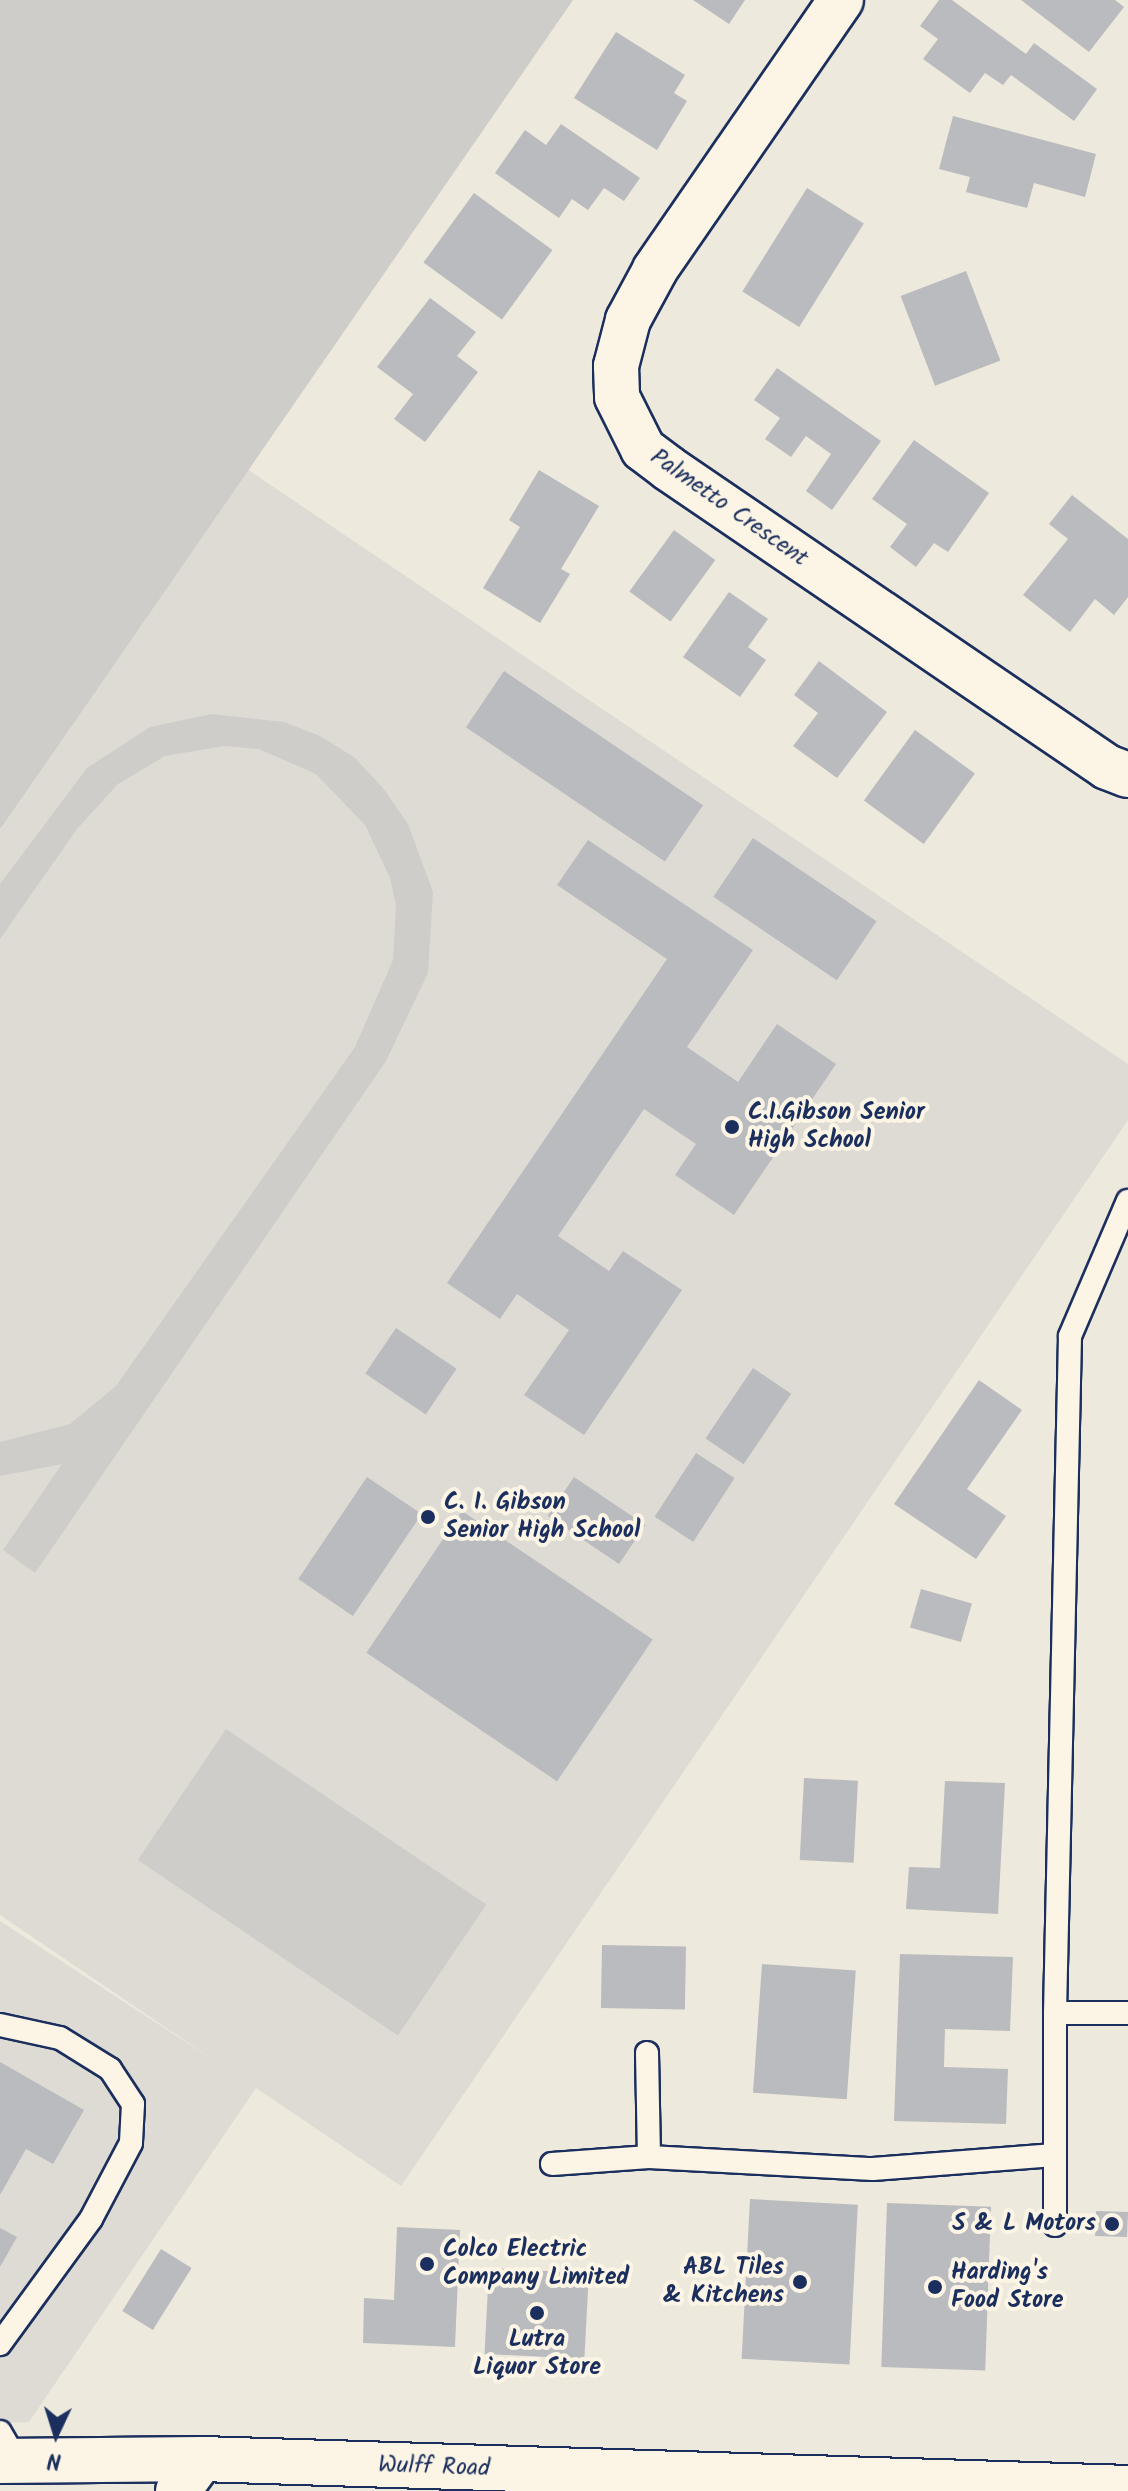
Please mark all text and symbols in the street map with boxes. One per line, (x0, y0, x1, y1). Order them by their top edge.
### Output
street label: Palmetto Crescent (645, 443, 813, 573)
place label: C.I.Gibson Senior High School (748, 1099, 925, 1155)
marker: C.I.Gibson Senior High School (723, 1118, 741, 1136)
place label: C. I. Gibson Senior High School (444, 1489, 640, 1545)
marker: C. I. Gibson Senior High School (419, 1508, 437, 1526)
place label: S & L Motors (952, 2210, 1096, 2238)
marker: S & L Motors (1103, 2215, 1121, 2233)
place label: Colco Electric Company Limited (443, 2236, 629, 2292)
place label: ABL Tiles & Kitchens (663, 2254, 784, 2310)
marker: Colco Electric Company Limited (418, 2255, 436, 2273)
place label: Harding's Food Store (951, 2259, 1063, 2315)
marker: ABL Tiles & Kitchens (791, 2273, 809, 2291)
marker: Harding's Food Store (926, 2278, 944, 2296)
marker: Lutra Liquor Store (528, 2304, 546, 2322)
place label: Lutra Liquor Store (473, 2326, 601, 2382)
north arrow (16, 2395, 96, 2475)
text: N (46, 2441, 62, 2477)
street label: Wulff Road (378, 2451, 490, 2483)

